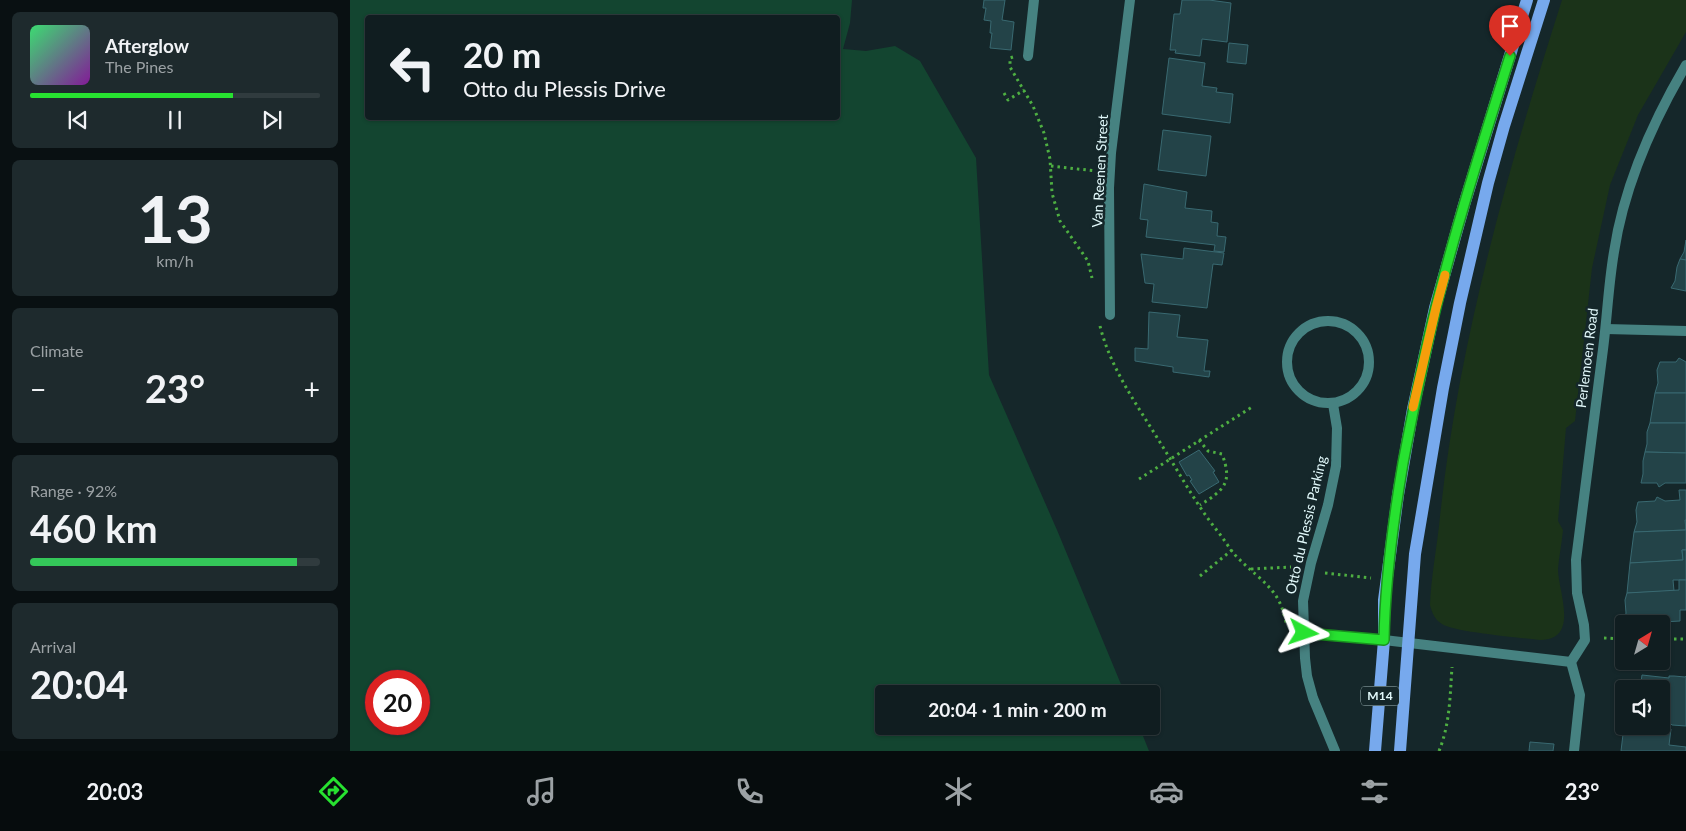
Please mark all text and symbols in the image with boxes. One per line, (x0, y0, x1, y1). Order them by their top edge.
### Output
pin (1489, 5, 1531, 56)
icon: arrive (1496, 12, 1524, 40)
text: 20 m (463, 33, 541, 75)
text: Afterglow (105, 34, 189, 57)
icon: left (380, 35, 445, 100)
text: The Pines (105, 57, 174, 76)
text: Otto du Plessis Drive (463, 75, 666, 102)
icon: previous (64, 106, 92, 134)
icon: pause (161, 106, 189, 134)
icon: next (258, 106, 286, 134)
street label: Van Reenen Street (1088, 114, 1111, 228)
text: 13 (137, 179, 213, 257)
text: km/h (156, 251, 194, 270)
street label: Perlemoen Road (1572, 307, 1601, 409)
text: Climate (30, 341, 83, 360)
text: 23° (145, 365, 205, 411)
text: − (30, 372, 46, 406)
text: + (304, 372, 320, 406)
street label: Otto du Plessis Parking (1281, 454, 1330, 596)
text: Range · 92% (30, 481, 117, 500)
text: 460 km (30, 505, 158, 551)
position arrow (1277, 606, 1329, 658)
north arrow (1615, 615, 1670, 670)
map controls (1615, 615, 1670, 735)
text: Arrival (30, 637, 76, 656)
text: 20:04 (30, 661, 128, 707)
speed limit sign: 20 (365, 670, 430, 735)
button: sound (1615, 680, 1670, 735)
road number: M14 (1361, 686, 1399, 706)
text: 20:04 · 1 min · 200 m (928, 698, 1107, 721)
icon: directions (316, 774, 351, 809)
icon: music (524, 774, 559, 809)
icon: phone (732, 774, 767, 809)
icon: climate (941, 774, 976, 809)
icon: car (1149, 774, 1184, 809)
icon: filters (1357, 774, 1392, 809)
text: 20:03 (87, 778, 143, 805)
text: 23° (1565, 778, 1599, 805)

